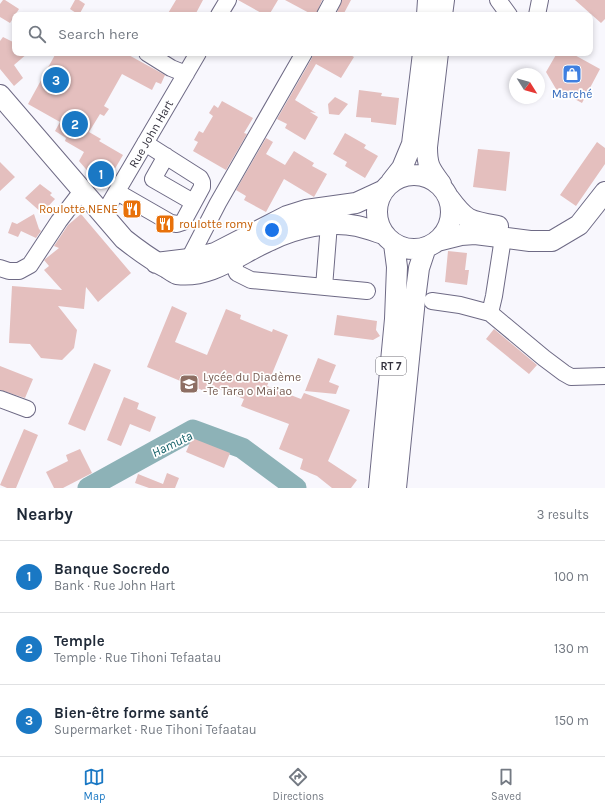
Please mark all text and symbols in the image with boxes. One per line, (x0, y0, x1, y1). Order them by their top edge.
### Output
search box (12, 12, 593, 56)
icon: search (26, 23, 48, 45)
text: Search here (58, 25, 139, 43)
shop icon: Marché (561, 63, 583, 85)
pin: 3 (43, 65, 69, 95)
north arrow (509, 68, 545, 104)
place label: Marché (552, 87, 592, 101)
street label: Rue John Hart (126, 97, 176, 170)
pin: 2 (62, 109, 88, 139)
pin: 1 (88, 159, 114, 189)
restaurant icon: Roulotte NENE (121, 198, 143, 220)
place label: Roulotte NENE (39, 202, 118, 216)
restaurant icon: roulotte romy (154, 213, 176, 235)
place label: roulotte romy (179, 217, 253, 231)
your location (262, 220, 282, 240)
road number: RT 7 (376, 357, 406, 375)
place label: Lycée du Diadème -Te Tara o Mai’ao (203, 370, 301, 398)
school or university icon: Lycée du Diadème -Te Tara o Mai’ao (178, 373, 200, 395)
water label: Hamuta (149, 428, 195, 460)
text: Nearby (16, 504, 73, 524)
text: 3 results (537, 507, 589, 522)
text: Banque Socredo (54, 560, 170, 578)
text: 1 (27, 569, 31, 584)
text: 100 m (554, 569, 589, 584)
text: Bank · Rue John Hart (54, 578, 175, 593)
text: Temple (54, 632, 105, 650)
text: 2 (25, 641, 33, 656)
text: 130 m (554, 641, 589, 656)
text: Temple · Rue Tihoni Tefaatau (54, 650, 221, 665)
text: Bien-être forme santé (54, 704, 209, 722)
text: 3 (25, 713, 33, 728)
text: 150 m (554, 713, 589, 728)
text: Supermarket · Rue Tihoni Tefaatau (54, 722, 257, 737)
tab: Map (83, 766, 105, 803)
tab: Directions (272, 766, 324, 803)
tab: Saved (491, 766, 522, 803)

